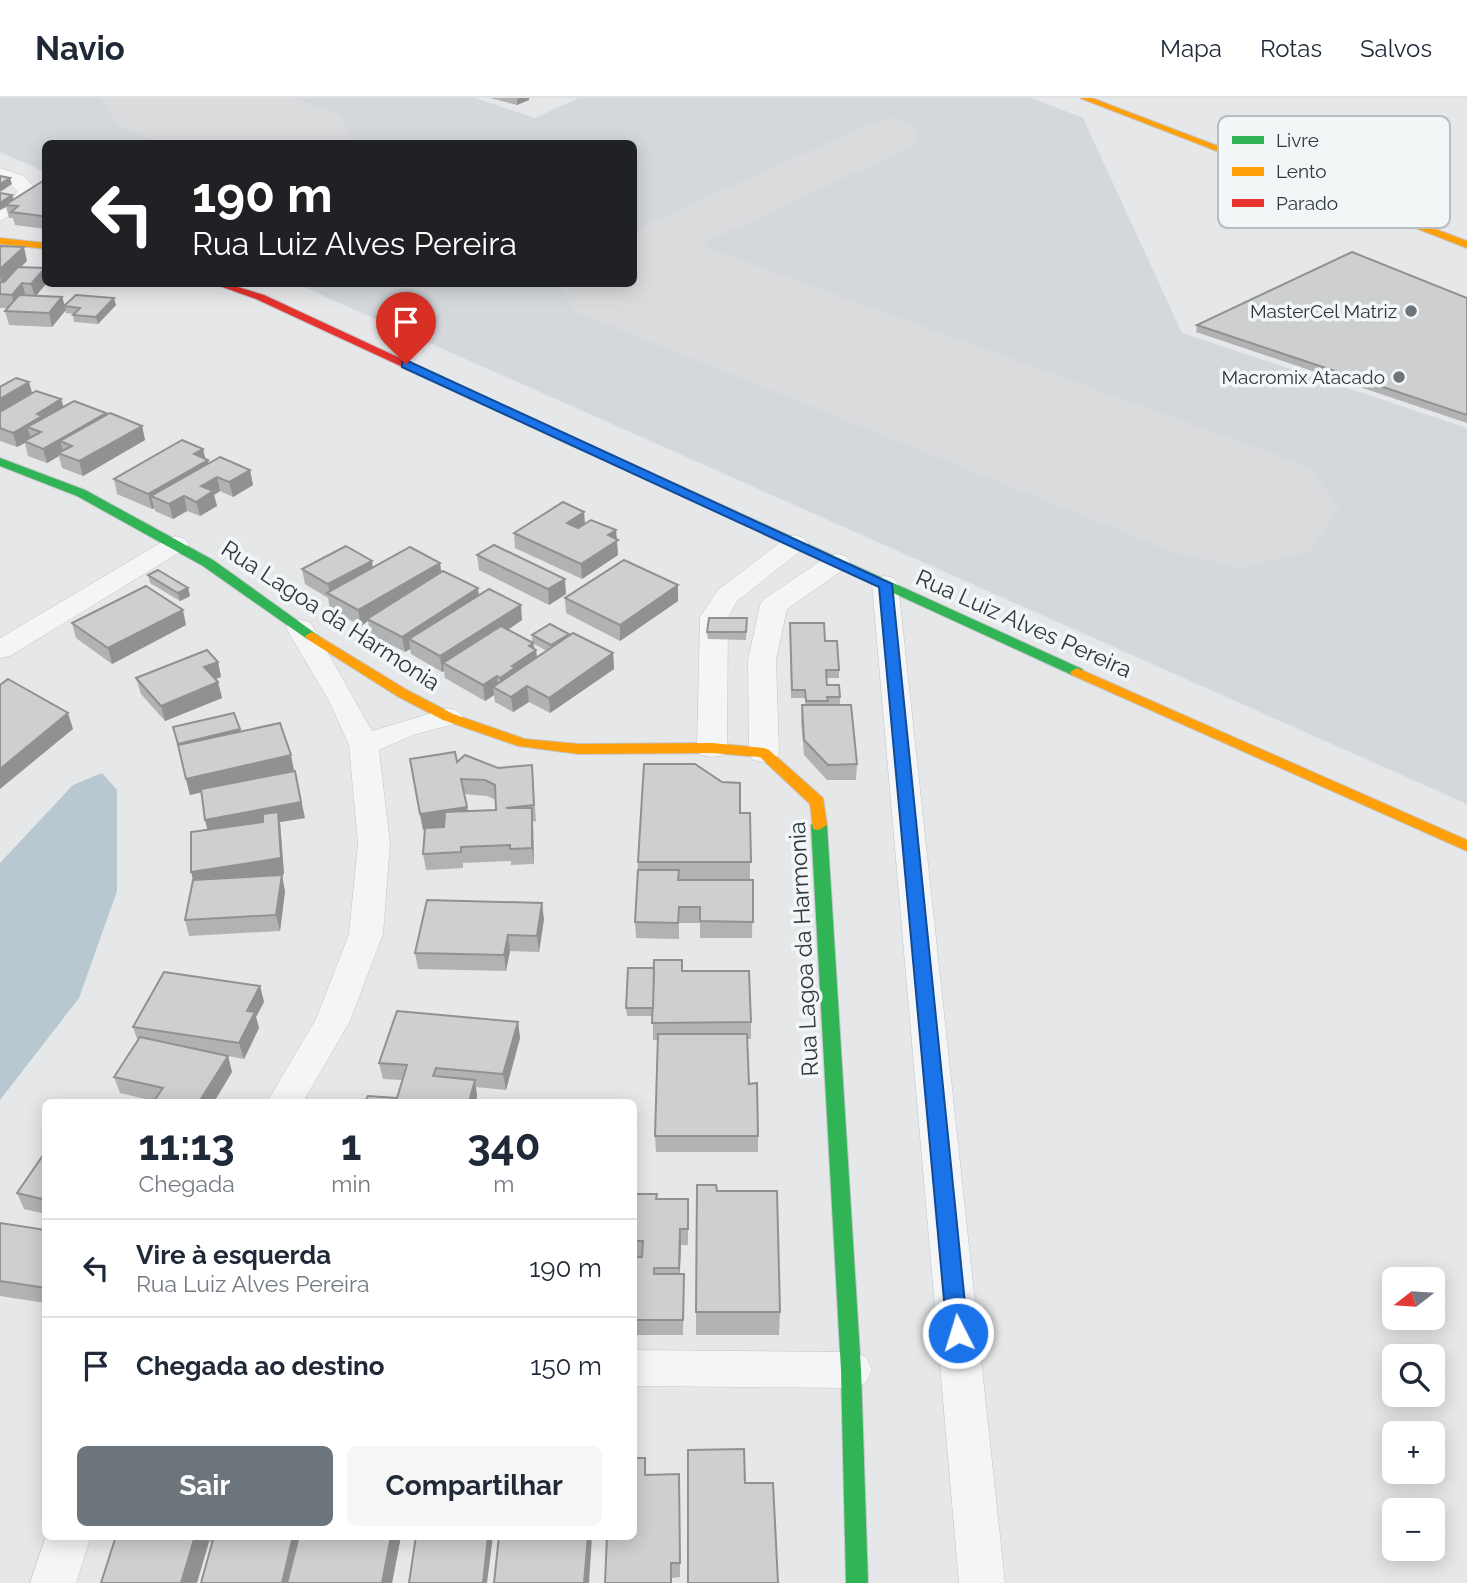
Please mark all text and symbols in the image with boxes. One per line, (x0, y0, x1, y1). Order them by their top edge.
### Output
text: Navio (35, 29, 125, 68)
text: Mapa (1160, 34, 1222, 63)
text: Rotas (1260, 34, 1322, 63)
text: Salvos (1360, 34, 1432, 63)
legend (1218, 116, 1450, 228)
text: Livre (1276, 129, 1319, 151)
text: Lento (1276, 160, 1327, 182)
text: 190 m (192, 166, 333, 223)
icon: left (77, 168, 168, 259)
text: Parado (1276, 192, 1338, 214)
text: Rua Luiz Alves Pereira (192, 225, 517, 262)
pin (376, 292, 436, 364)
place label: MasterCel Matriz (1250, 300, 1397, 322)
icon: arrive (387, 303, 425, 341)
marker: MasterCel Matriz (1403, 303, 1419, 319)
place label: Macromix Atacado (1221, 366, 1385, 388)
marker: Macromix Atacado (1391, 369, 1407, 385)
street label: Rua Lagoa da Harmonia (217, 534, 445, 696)
street label: Rua Luiz Alves Pereira (912, 563, 1136, 683)
street label: Rua Lagoa da Harmonia (783, 821, 823, 1077)
text: 11:13 (139, 1121, 235, 1170)
text: 1 (341, 1121, 361, 1170)
text: 340 (467, 1121, 541, 1170)
text: Chegada (138, 1170, 235, 1197)
text: min (331, 1170, 371, 1197)
text: m (493, 1170, 514, 1197)
text: Vire à esquerda (136, 1240, 331, 1270)
icon: left (77, 1249, 115, 1287)
text: 190 m (529, 1253, 602, 1283)
north arrow (1382, 1267, 1446, 1330)
map controls (1382, 1267, 1445, 1561)
text: Rua Luiz Alves Pereira (136, 1270, 370, 1297)
position arrow (921, 1296, 995, 1370)
button: search (1382, 1344, 1445, 1407)
icon: arrive (77, 1347, 115, 1385)
text: Chegada ao destino (136, 1351, 385, 1381)
text: 150 m (530, 1351, 602, 1381)
button: + (1382, 1421, 1445, 1484)
button: Sair (77, 1446, 333, 1526)
button: Compartilhar (347, 1446, 602, 1526)
button: − (1382, 1498, 1445, 1561)

